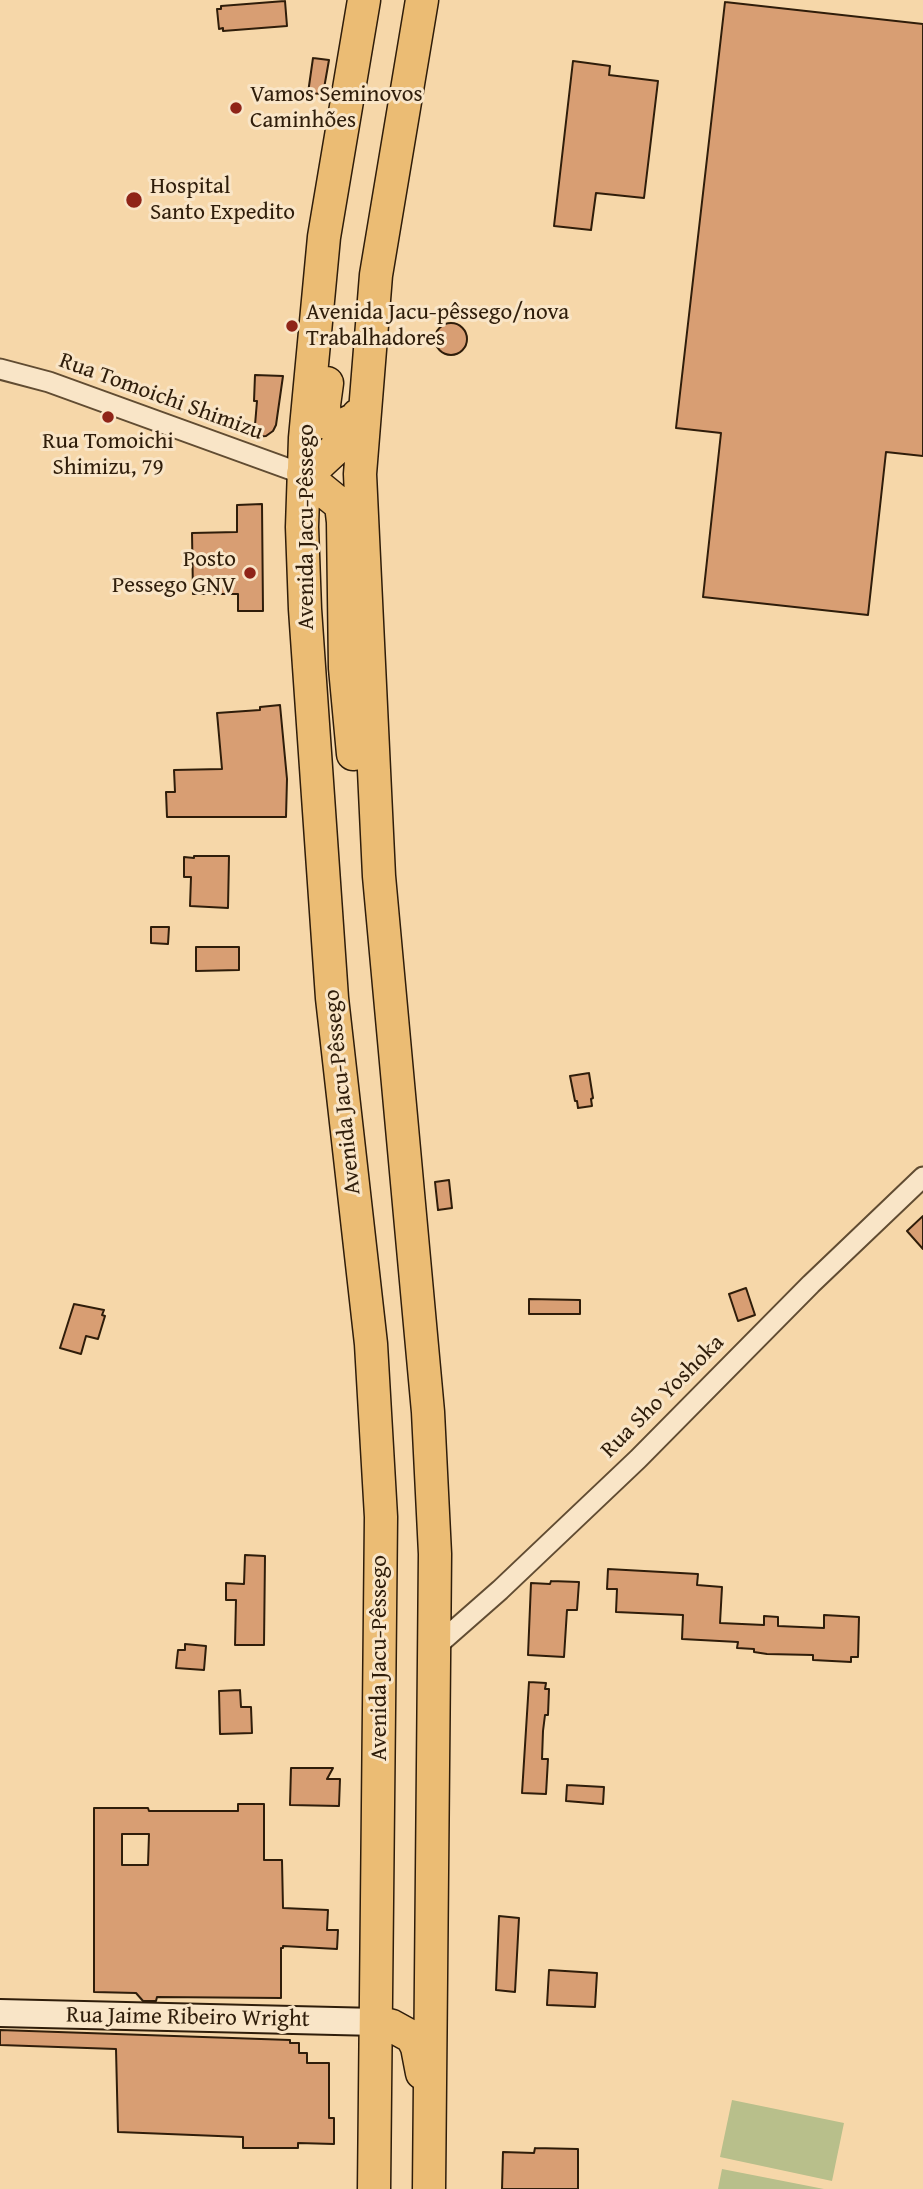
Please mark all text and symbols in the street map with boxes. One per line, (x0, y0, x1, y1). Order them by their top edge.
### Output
place label: Vamos Seminovos Caminhões (250, 81, 423, 135)
marker: Vamos Seminovos Caminhões (228, 100, 244, 116)
place label: Hospital Santo Expedito (150, 173, 295, 227)
marker: Hospital Santo Expedito (124, 190, 144, 210)
place label: Avenida Jacu-pêssego/nova Trabalhadores (306, 299, 569, 353)
marker: Avenida Jacu-pêssego/nova Trabalhadores (284, 318, 300, 334)
street label: Rua Tomoichi Shimizu (55, 347, 267, 447)
marker: Rua Tomoichi Shimizu, 79 (100, 409, 116, 425)
street label: Avenida Jacu-Pêssego (293, 424, 321, 630)
place label: Rua Tomoichi Shimizu, 79 (42, 428, 174, 482)
place label: Posto Pessego GNV (112, 546, 236, 600)
marker: Posto Pessego GNV (242, 565, 258, 581)
street label: Avenida Jacu-Pêssego (319, 988, 367, 1196)
street label: Rua Sho Yoshoka (596, 1330, 730, 1464)
street label: Avenida Jacu-Pêssego (366, 1555, 394, 1761)
street label: Rua Jaime Ribeiro Wright (66, 2002, 310, 2034)

